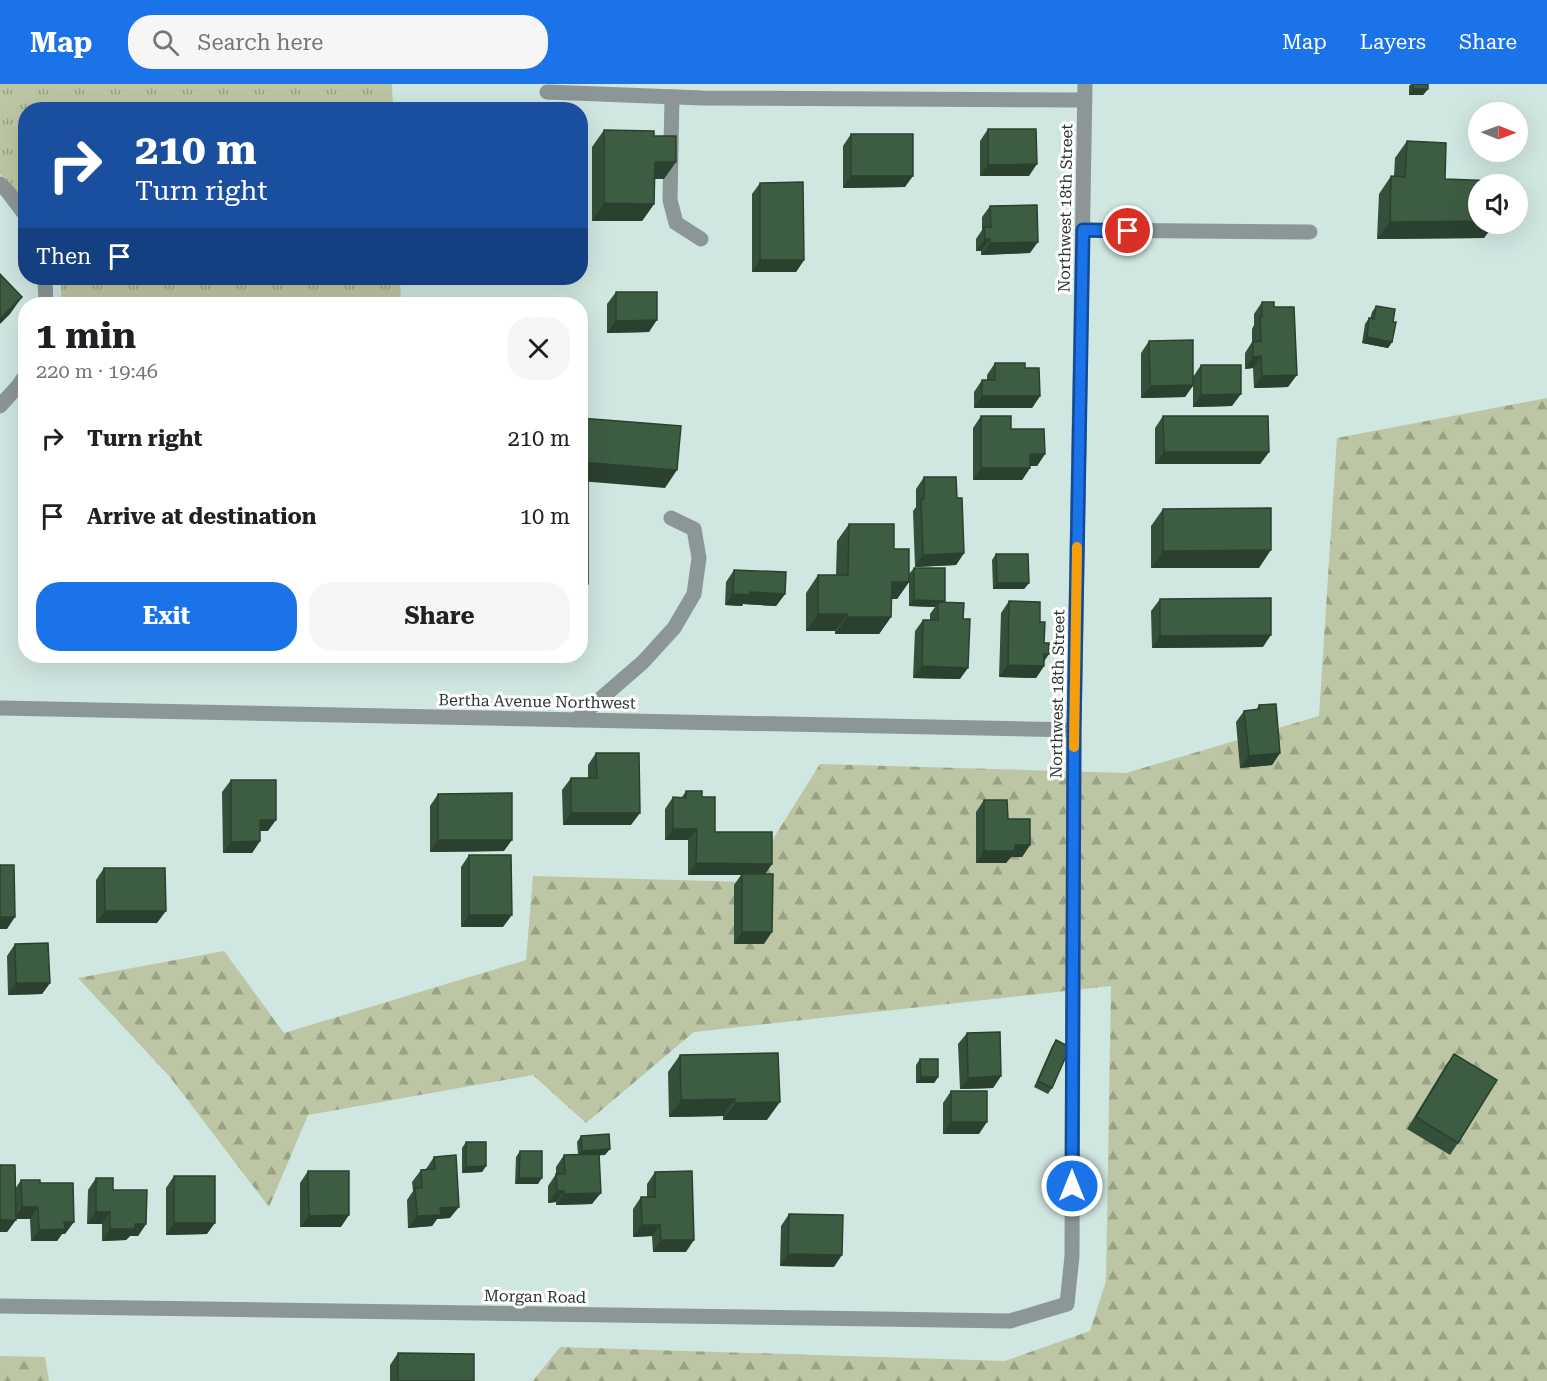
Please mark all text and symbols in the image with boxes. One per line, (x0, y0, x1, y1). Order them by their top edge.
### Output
search box (128, 15, 548, 69)
text: Map (30, 26, 92, 59)
icon: search (149, 26, 182, 59)
text: Search here (197, 30, 323, 55)
text: Map (1282, 30, 1327, 54)
text: Layers (1360, 30, 1426, 54)
text: Share (1459, 30, 1517, 54)
north arrow (1468, 102, 1528, 162)
map controls (1468, 102, 1528, 234)
street label: Northwest 18th Street (1055, 123, 1076, 293)
text: 210 m (135, 125, 257, 174)
icon: right (36, 126, 114, 204)
button: sound (1468, 174, 1528, 234)
text: Turn right (135, 175, 268, 207)
pin (1102, 205, 1153, 256)
icon: arrive (1111, 214, 1144, 247)
icon: arrive (103, 240, 136, 273)
text: Then (36, 244, 91, 269)
text: 1 min (36, 315, 136, 357)
button: close (507, 317, 570, 380)
text: 220 m · 19:46 (36, 359, 158, 383)
icon: right (36, 422, 69, 455)
text: Turn right (87, 426, 202, 451)
text: 210 m (507, 426, 570, 451)
icon: arrive (36, 500, 69, 533)
text: Arrive at destination (87, 504, 316, 529)
text: 10 m (520, 504, 570, 529)
button: Exit (36, 582, 297, 651)
button: Share (309, 582, 570, 651)
street label: Northwest 18th Street (1047, 609, 1068, 779)
street label: Bertha Avenue Northwest (438, 690, 636, 713)
position arrow (1040, 1154, 1104, 1218)
street label: Morgan Road (484, 1286, 586, 1307)

